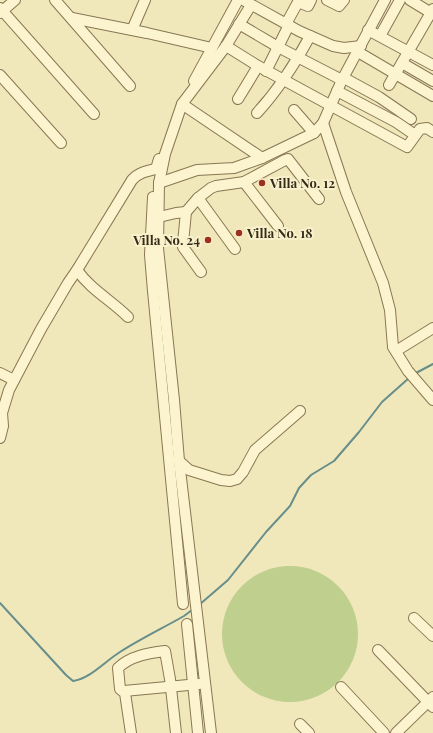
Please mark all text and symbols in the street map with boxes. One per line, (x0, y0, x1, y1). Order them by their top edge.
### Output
place label: Villa No. 12 (269, 174, 335, 191)
marker: Villa No. 12 (257, 178, 267, 188)
place label: Villa No. 18 (246, 224, 313, 241)
marker: Villa No. 18 (234, 228, 244, 238)
place label: Villa No. 24 (132, 231, 200, 248)
marker: Villa No. 24 (203, 235, 213, 245)

